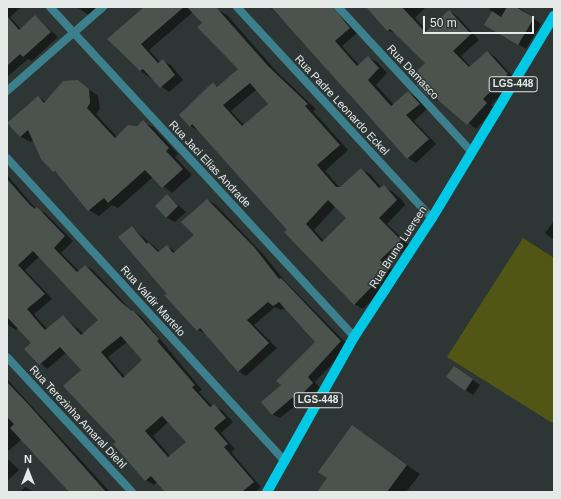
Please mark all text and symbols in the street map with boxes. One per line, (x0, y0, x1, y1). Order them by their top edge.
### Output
scale bar (425, 8, 536, 34)
text: 50 m (430, 16, 457, 30)
street label: Rua Damasco (384, 42, 442, 102)
street label: Rua Padre Leonardo Eckel (292, 52, 392, 158)
road number: LGS-448 (488, 76, 538, 92)
street label: Rua Jaci Elias Andrade (166, 118, 254, 210)
street label: Rua Bruno Luersen (366, 203, 430, 291)
street label: Rua Valdir Martelo (118, 263, 188, 339)
street label: Rua Terezinha Amaral Diehl (26, 362, 130, 472)
road number: LGS-448 (293, 392, 343, 408)
north arrow (8, 451, 48, 491)
text: N (24, 453, 32, 465)

